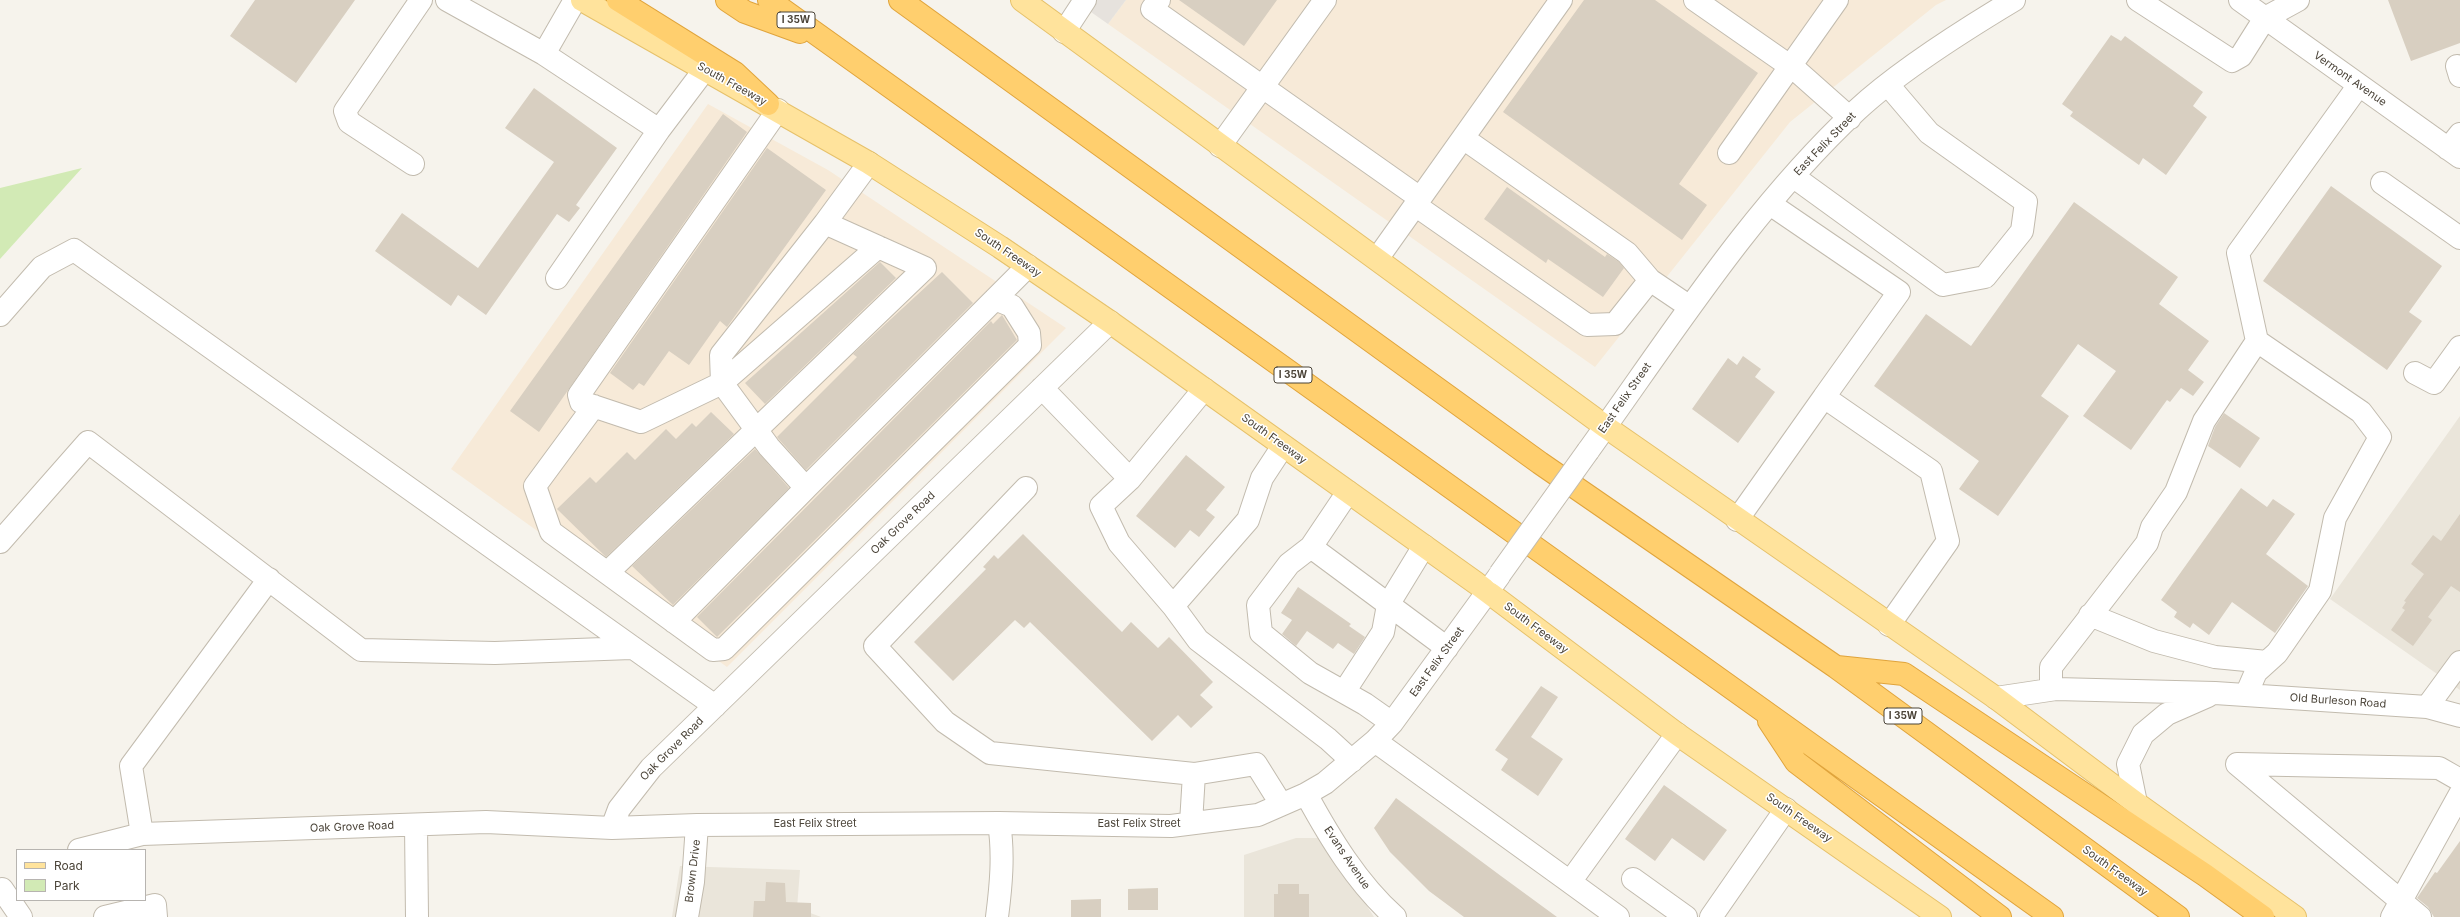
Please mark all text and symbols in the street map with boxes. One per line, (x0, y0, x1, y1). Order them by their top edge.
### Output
road number: I 35W (777, 12, 815, 28)
street label: Vermont Avenue (2311, 49, 2389, 109)
street label: South Freeway (695, 59, 769, 109)
street label: East Felix Street (1791, 109, 1859, 179)
street label: South Freeway (972, 226, 1044, 280)
street label: East Felix Street (1596, 360, 1654, 436)
road number: I 35W (1274, 367, 1312, 383)
street label: South Freeway (1239, 411, 1309, 467)
street label: Oak Grove Road (868, 489, 938, 557)
street label: South Freeway (1501, 599, 1571, 657)
street label: East Felix Street (1407, 624, 1467, 700)
street label: Old Burleson Road (2289, 691, 2387, 711)
road number: I 35W (1884, 708, 1922, 724)
street label: Oak Grove Road (638, 715, 706, 783)
street label: South Freeway (1764, 790, 1834, 846)
street label: East Felix Street (773, 817, 857, 831)
street label: East Felix Street (1097, 817, 1181, 831)
street label: Oak Grove Road (310, 819, 394, 835)
street label: Evans Avenue (1321, 824, 1373, 892)
street label: Brown Drive (683, 839, 703, 903)
street label: South Freeway (2080, 843, 2150, 899)
legend (16, 849, 146, 901)
text: Road (54, 858, 83, 873)
text: Park (54, 878, 80, 893)

